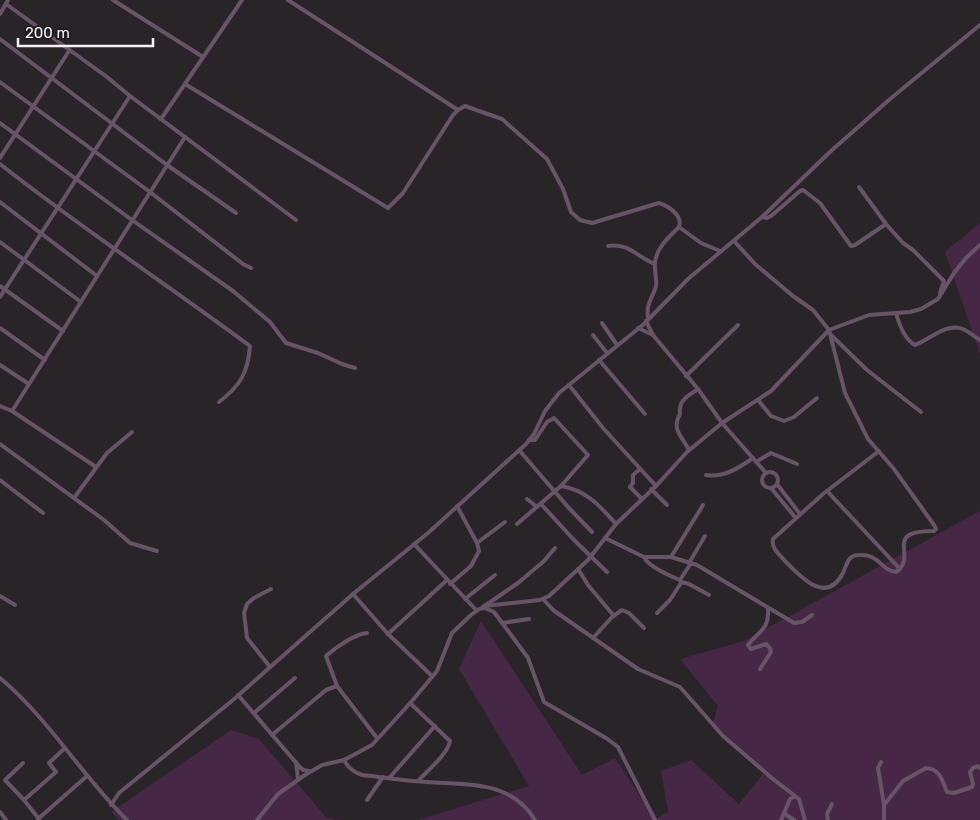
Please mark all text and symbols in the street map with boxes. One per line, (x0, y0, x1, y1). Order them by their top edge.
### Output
scale bar (18, 15, 152, 47)
text: 200 m (25, 24, 70, 42)

